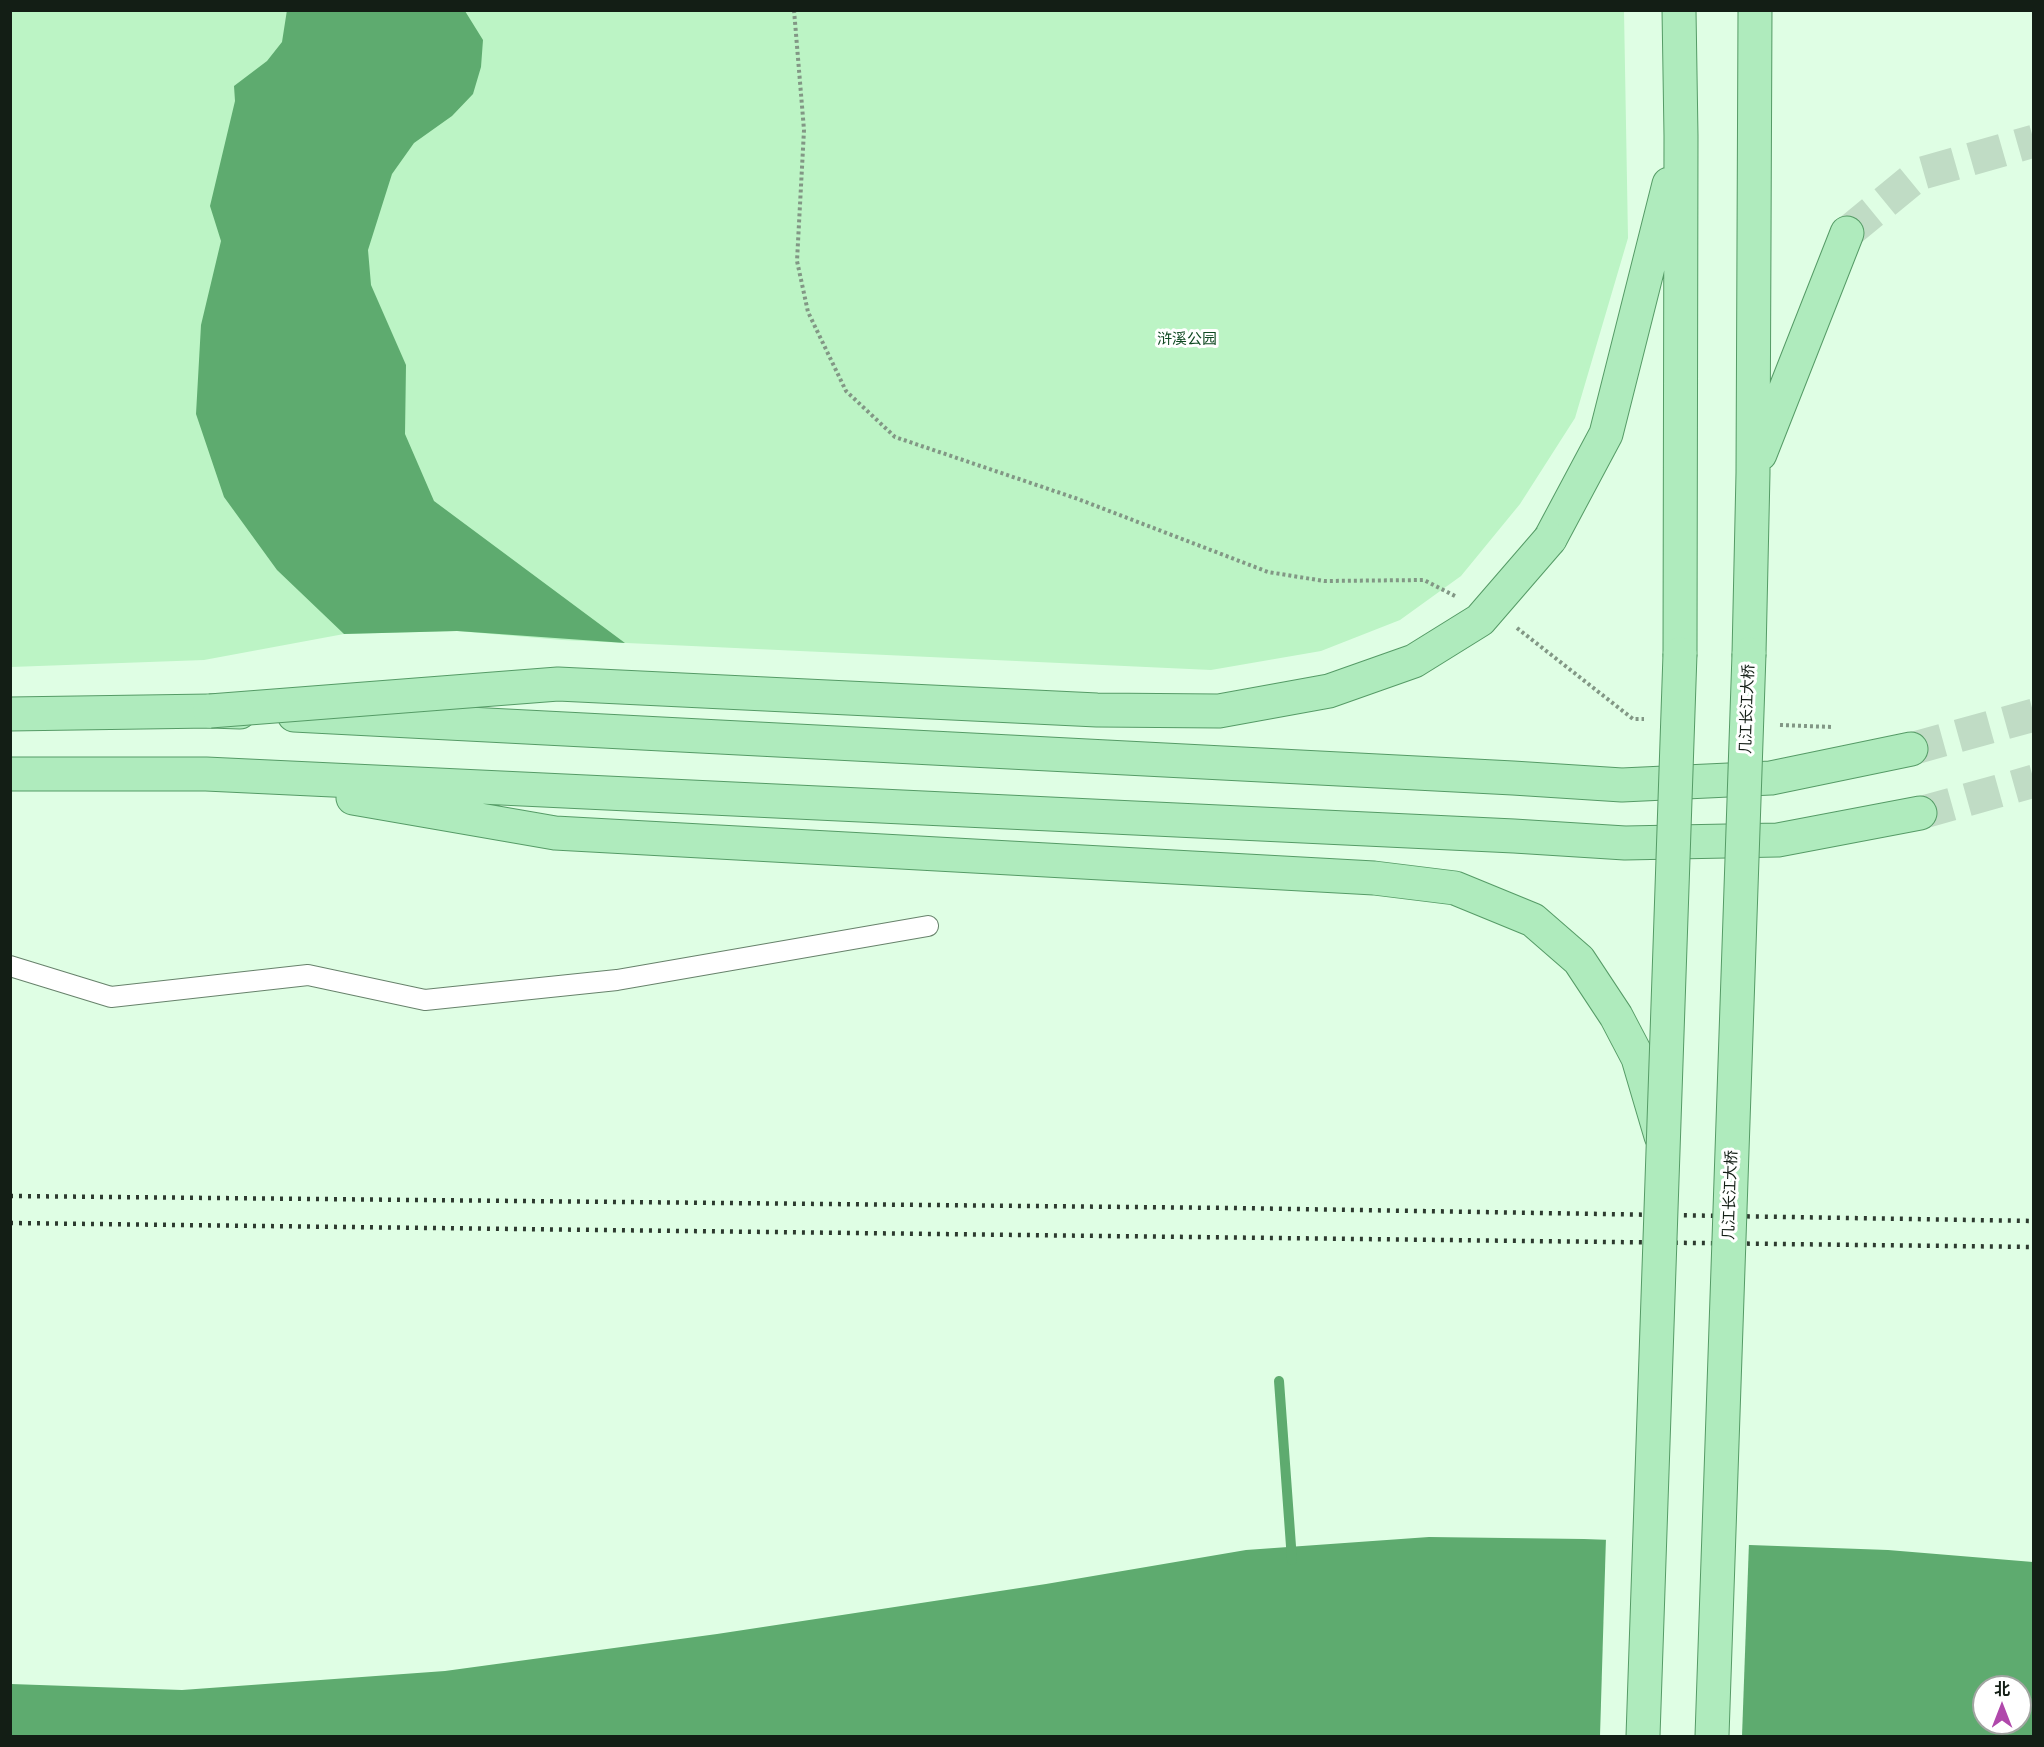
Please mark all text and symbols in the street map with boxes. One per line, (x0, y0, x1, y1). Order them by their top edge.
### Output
park label: 浒溪公园 (1157, 330, 1217, 348)
street label: 几江长江大桥 (1736, 664, 1758, 754)
street label: 几江长江大桥 (1719, 1150, 1741, 1240)
north arrow (1972, 1675, 2032, 1735)
text: 北 (1994, 1679, 2010, 1698)

